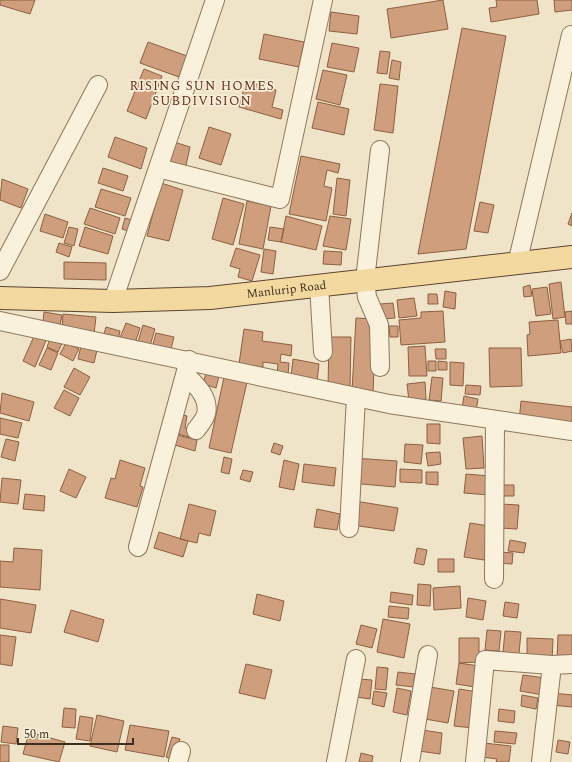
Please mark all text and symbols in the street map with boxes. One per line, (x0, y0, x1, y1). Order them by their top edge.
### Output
district label: RISING SUN HOMES SUBDIVISION (129, 76, 275, 111)
street label: Manlurip Road (246, 276, 328, 304)
scale bar (18, 720, 133, 746)
text: 50 m (24, 725, 49, 744)

